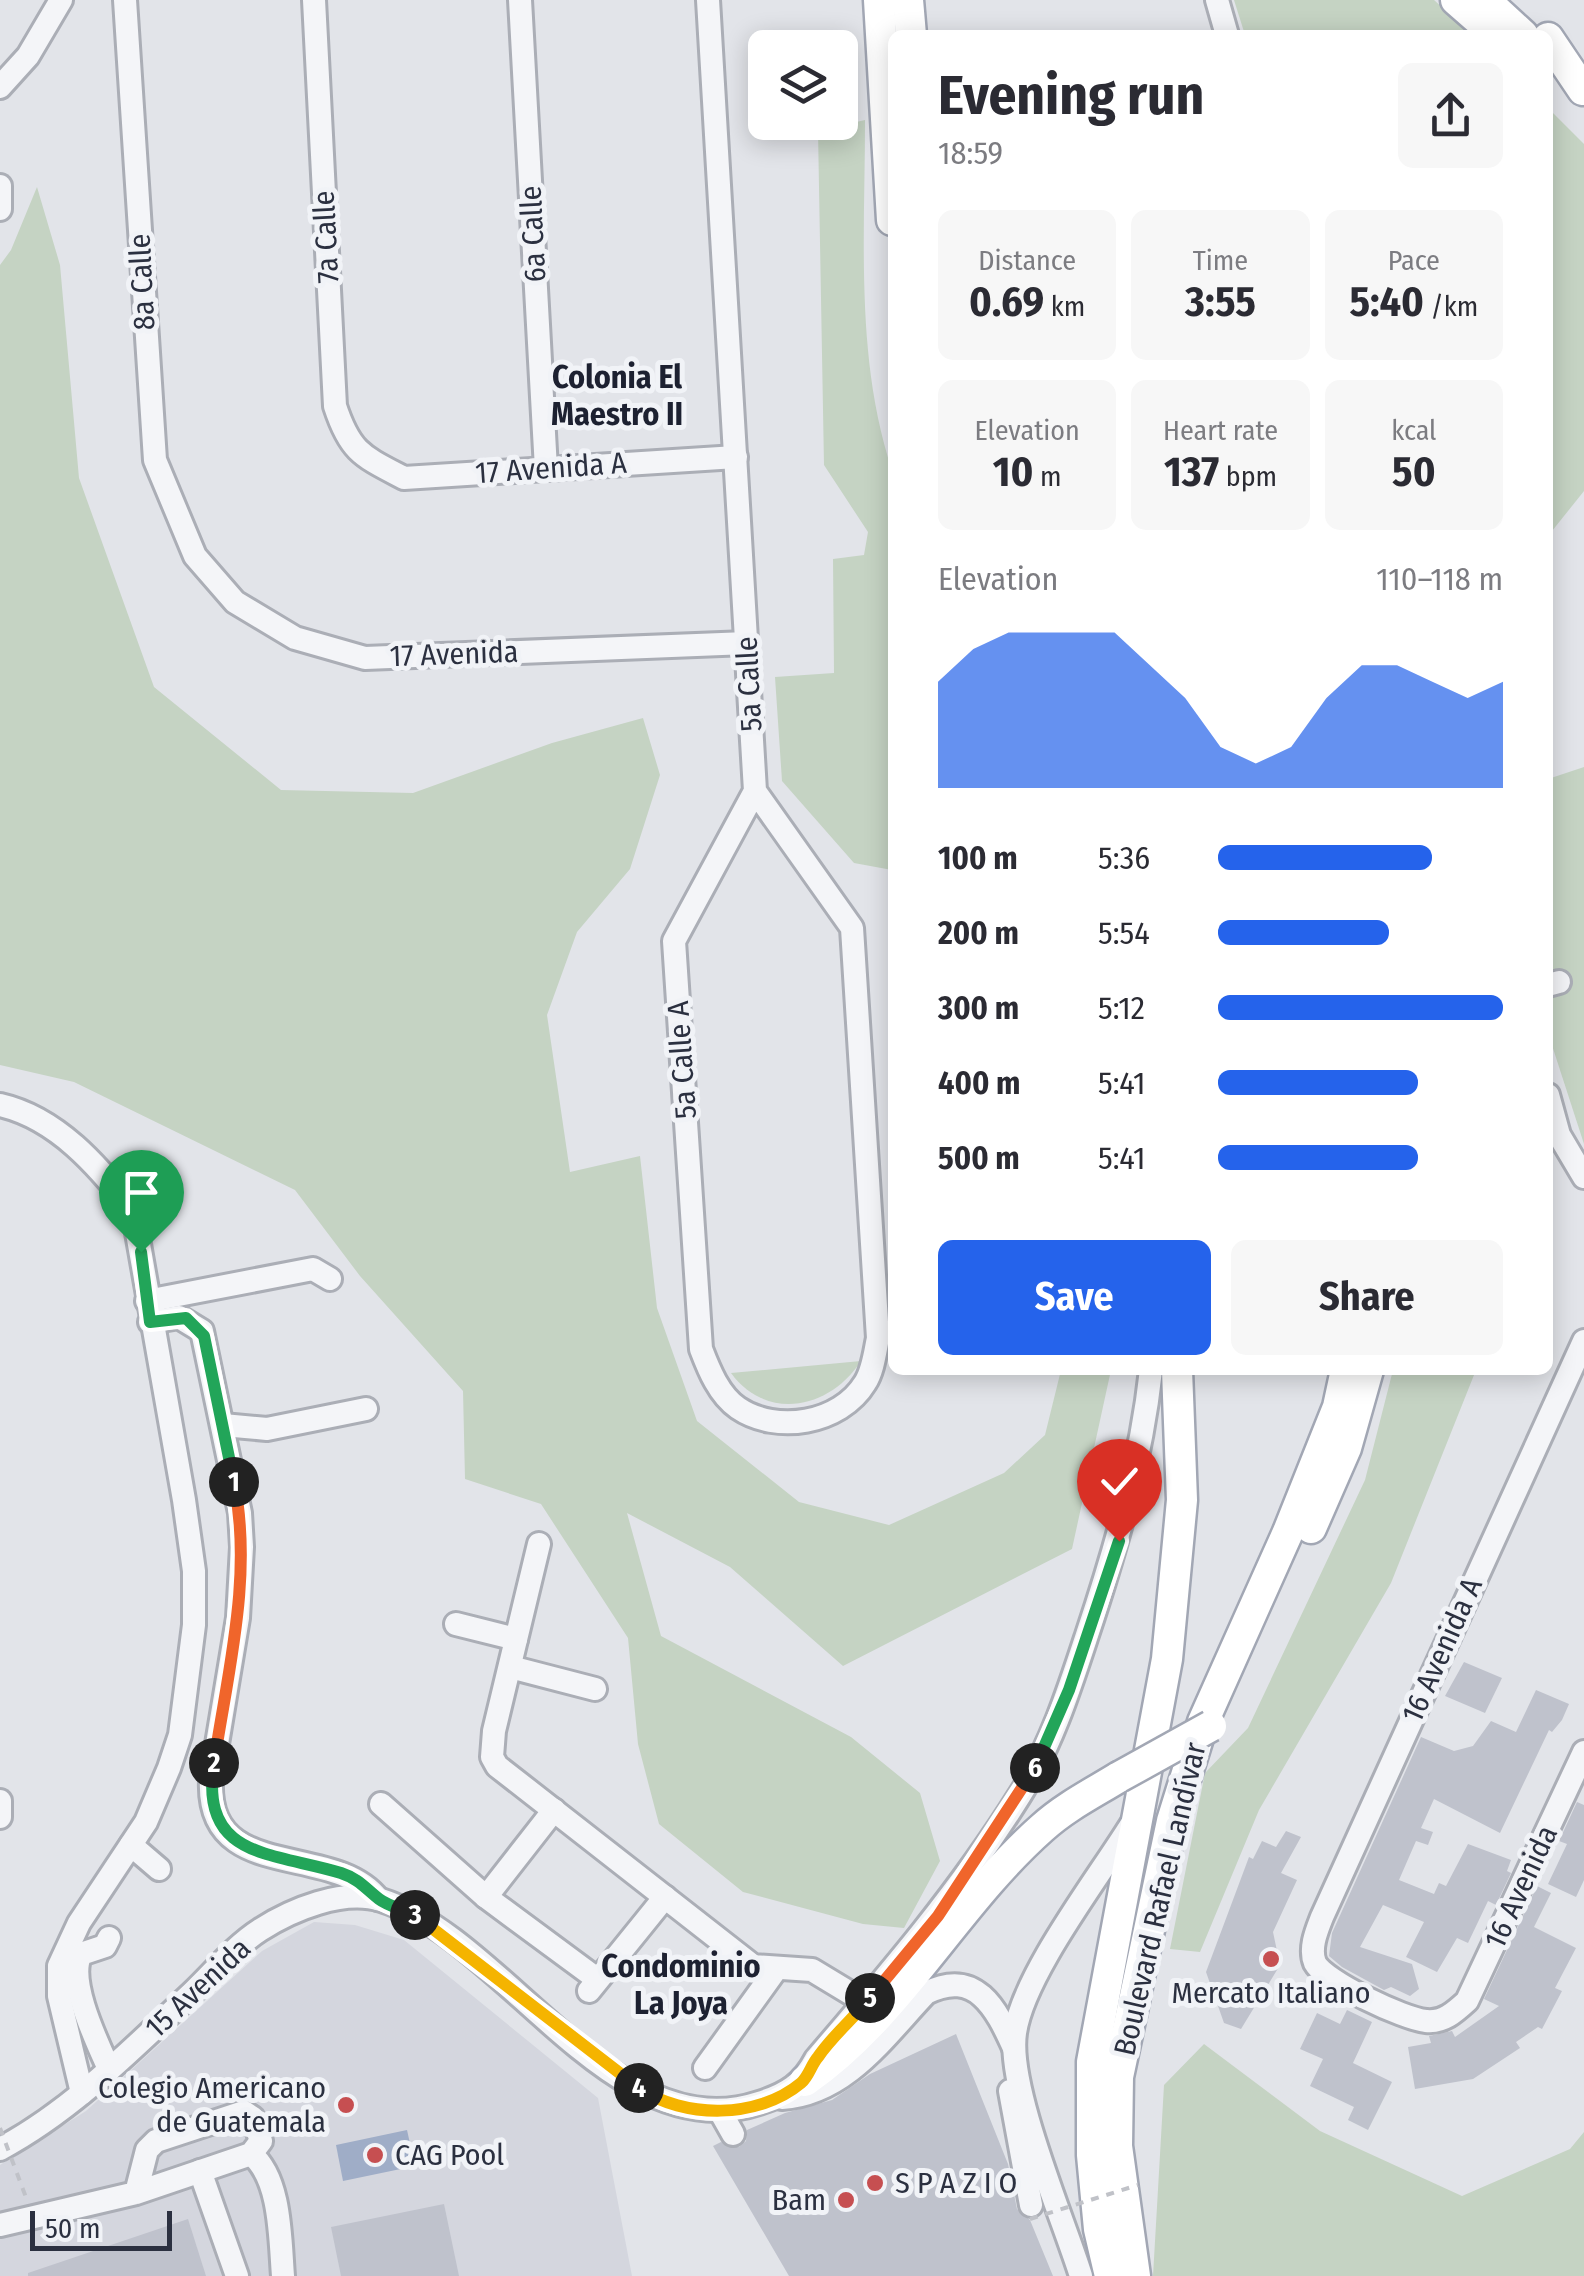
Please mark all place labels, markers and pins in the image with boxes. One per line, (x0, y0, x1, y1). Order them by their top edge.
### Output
pin (99, 1150, 184, 1253)
pin (1077, 1439, 1162, 1542)
pin: 1 (209, 1457, 259, 1507)
pin: 2 (189, 1738, 239, 1788)
pin: 6 (1010, 1743, 1060, 1793)
pin: 3 (390, 1890, 440, 1940)
marker: Mercato Italiano (1260, 1948, 1282, 1970)
pin: 5 (845, 1973, 895, 2023)
place label: Mercato Italiano (1172, 1975, 1370, 2011)
pin: 4 (614, 2063, 664, 2113)
place label: Colegio Americano de Guatemala (98, 2070, 326, 2140)
marker: Colegio Americano de Guatemala (335, 2094, 357, 2116)
place label: CAG Pool (395, 2137, 504, 2173)
marker: CAG Pool (364, 2144, 386, 2166)
place label: S P A Z I O (895, 2165, 1017, 2201)
marker: S P A Z I O (864, 2172, 886, 2194)
place label: Bam (772, 2182, 826, 2218)
marker: Bam (835, 2189, 857, 2211)

